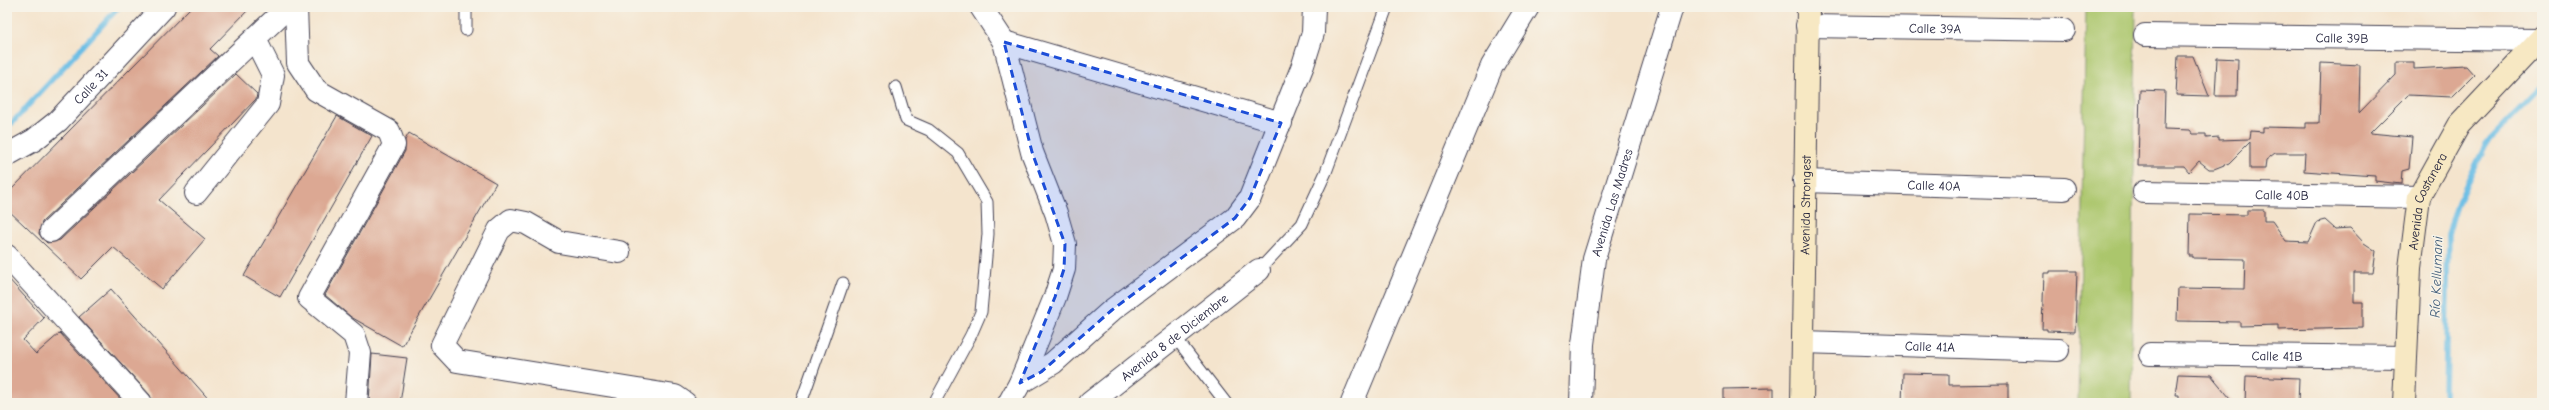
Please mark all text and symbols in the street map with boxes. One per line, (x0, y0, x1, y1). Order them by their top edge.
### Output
street label: Calle 39A (1909, 21, 1962, 36)
street label: Calle 39B (2315, 30, 2368, 46)
street label: Calle 31 (71, 66, 111, 107)
street label: Avenida Las Madres (1588, 147, 1636, 258)
street label: Avenida Costanera (2405, 150, 2450, 251)
street label: Avenida Strongest (1797, 154, 1814, 255)
street label: Calle 40A (1907, 177, 1961, 194)
street label: Calle 40B (2255, 187, 2309, 203)
water label: Río Kellumani (2427, 235, 2446, 318)
street label: Avenida 8 de Diciembre (1118, 290, 1231, 384)
street label: Calle 41A (1905, 338, 1956, 355)
street label: Calle 41B (2252, 348, 2302, 364)

